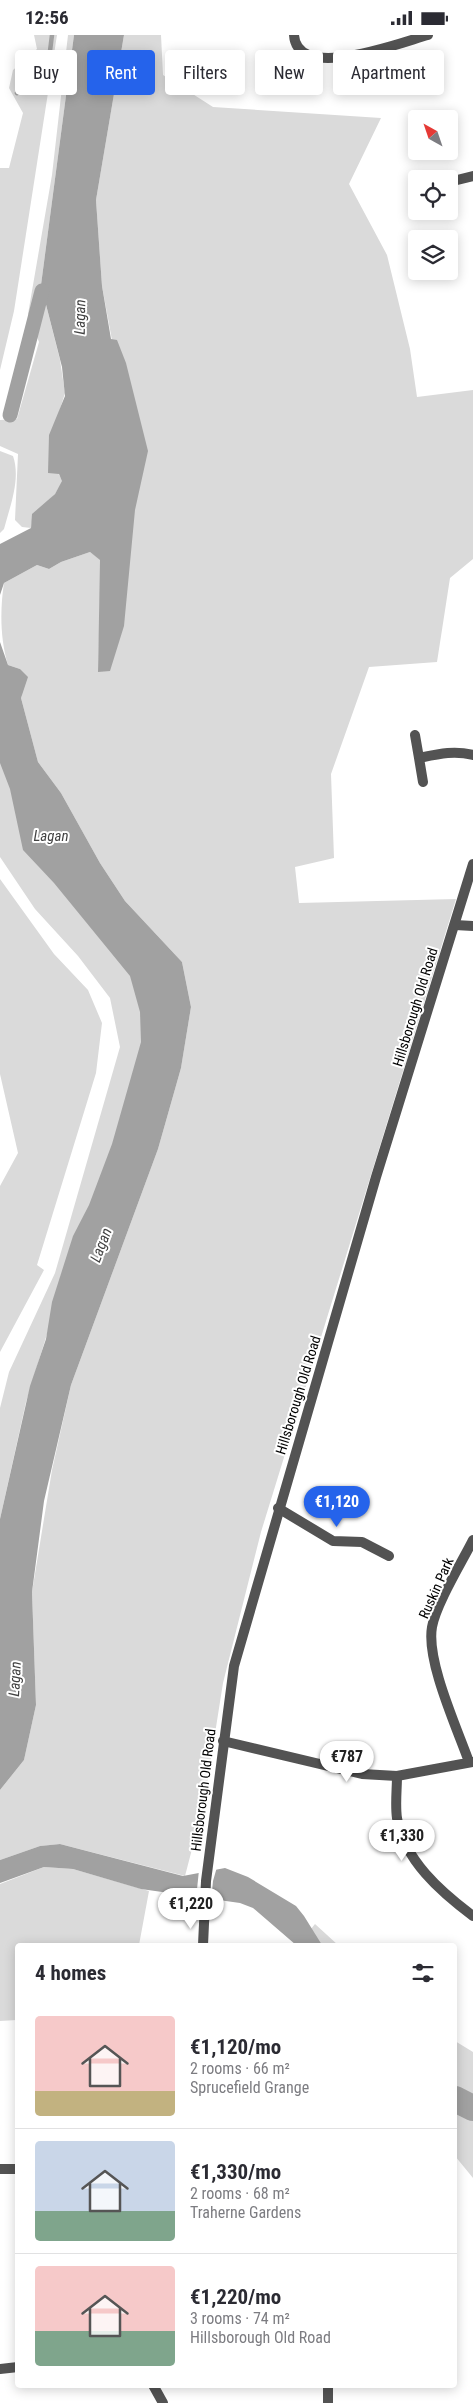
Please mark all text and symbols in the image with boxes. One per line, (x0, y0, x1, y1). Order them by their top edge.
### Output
text: 12:56 (25, 6, 69, 29)
chip: Buy (15, 50, 77, 95)
chip: Rent (87, 50, 155, 95)
chip: Filters (165, 50, 245, 95)
chip: New (255, 50, 323, 95)
chip: Apartment (333, 50, 444, 95)
north arrow (408, 110, 458, 160)
map controls (408, 110, 458, 280)
button: locate (408, 170, 458, 220)
button: layers (408, 230, 458, 280)
water label: Lagan (71, 299, 89, 335)
water label: Lagan (33, 827, 69, 845)
street label: Hillsborough Old Road (389, 946, 441, 1068)
water label: Lagan (86, 1225, 116, 1265)
street label: Hillsborough Old Road (272, 1334, 324, 1456)
pin: €1,120 (296, 1485, 378, 1528)
text: €1,120 (315, 1492, 359, 1511)
street label: Ruskin Park (415, 1554, 457, 1621)
water label: Lagan (5, 1661, 25, 1697)
street label: Hillsborough Old Road (188, 1728, 218, 1852)
pin: €787 (317, 1741, 377, 1783)
text: €787 (331, 1747, 363, 1766)
pin: €1,330 (361, 1819, 443, 1862)
text: €1,330 (380, 1826, 424, 1845)
pin: €1,220 (150, 1887, 232, 1930)
text: €1,220 (169, 1894, 213, 1913)
icon: filters (409, 1959, 437, 1987)
text: 4 homes (35, 1961, 106, 1985)
text: €1,120/mo (190, 2035, 281, 2059)
icon: home (75, 2036, 135, 2096)
text: 2 rooms · 66 m² (190, 2059, 290, 2078)
text: Sprucefield Grange (190, 2078, 309, 2097)
text: €1,330/mo (190, 2160, 281, 2184)
icon: home (75, 2161, 135, 2221)
text: 2 rooms · 68 m² (190, 2184, 290, 2203)
text: Traherne Gardens (190, 2203, 301, 2222)
text: €1,220/mo (190, 2285, 281, 2309)
icon: home (75, 2286, 135, 2346)
text: 3 rooms · 74 m² (190, 2309, 290, 2328)
text: Hillsborough Old Road (190, 2328, 331, 2347)

